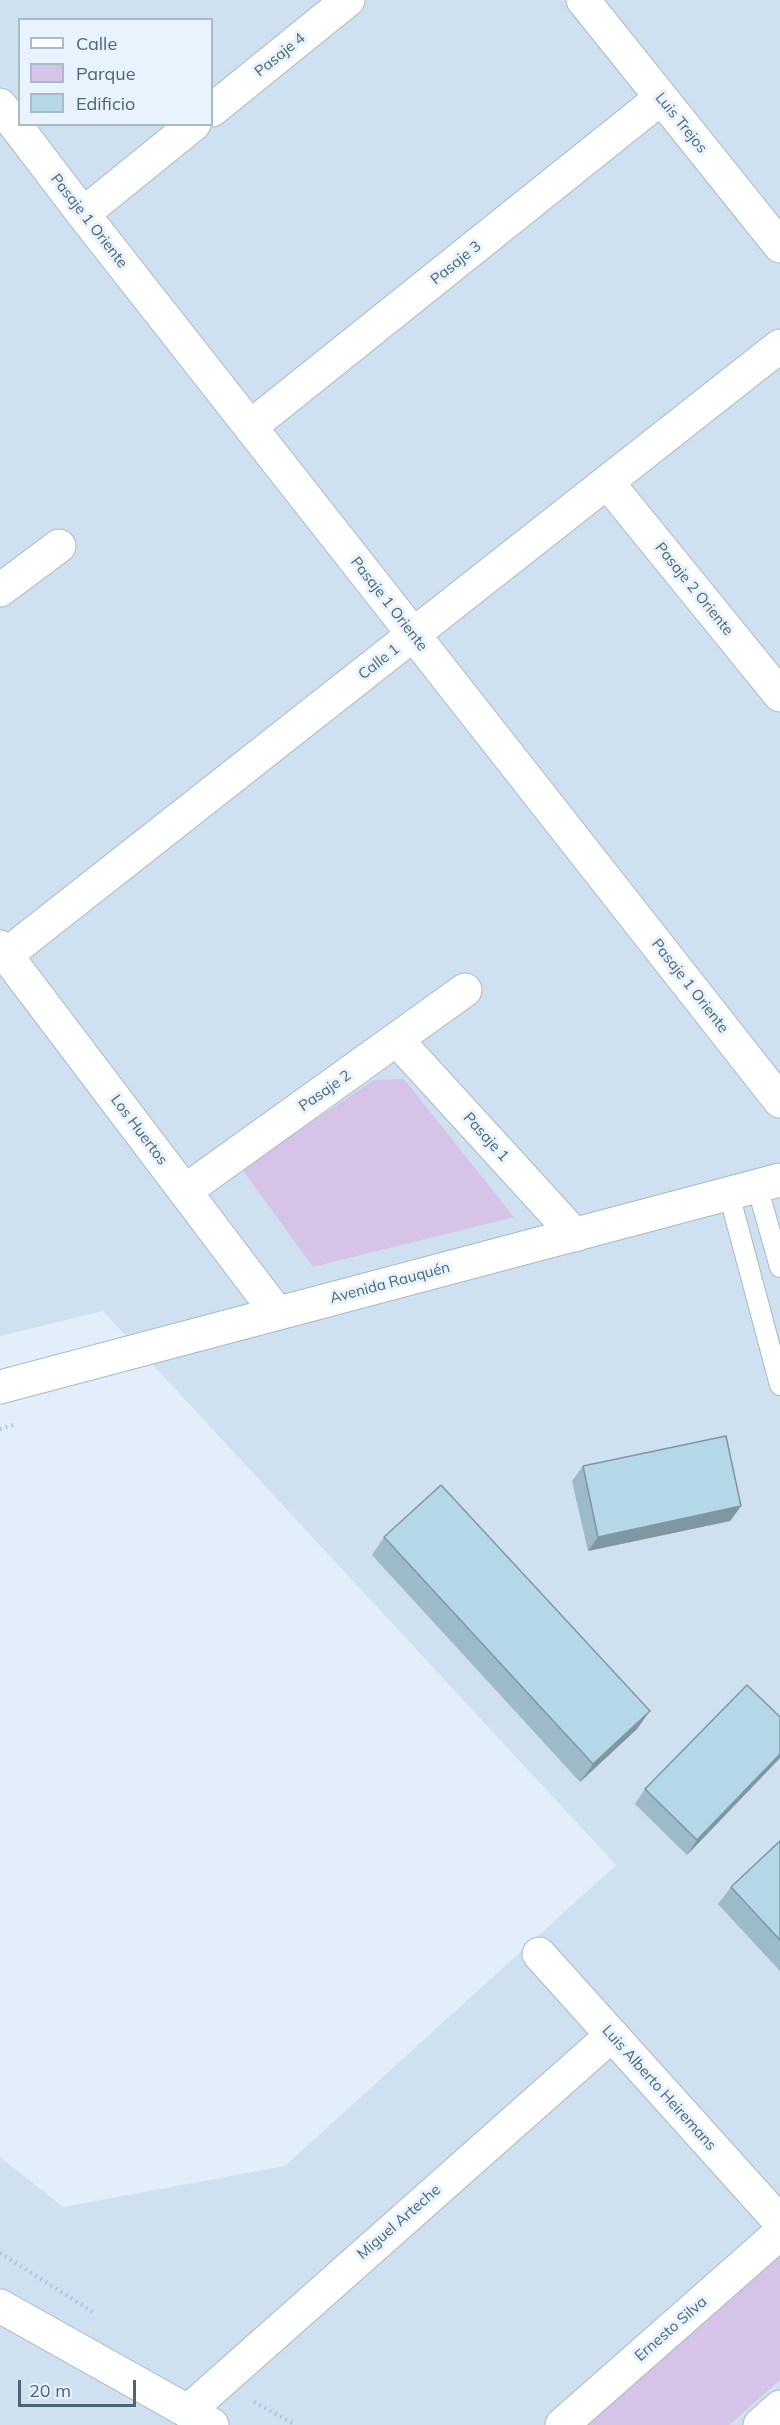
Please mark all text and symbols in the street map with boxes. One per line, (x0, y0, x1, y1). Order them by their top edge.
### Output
legend (18, 18, 213, 126)
street label: Pasaje 4 (251, 29, 309, 81)
text: Calle (76, 32, 117, 55)
text: Parque (76, 62, 135, 85)
street label: Luis Trejos (651, 89, 711, 157)
text: Edificio (76, 92, 135, 115)
street label: Pasaje 1 Oriente (47, 170, 131, 272)
street label: Pasaje 3 (427, 237, 485, 289)
street label: Pasaje 2 Oriente (651, 539, 737, 639)
street label: Pasaje 1 Oriente (347, 553, 431, 655)
street label: Calle 1 (355, 640, 403, 684)
street label: Pasaje 1 Oriente (648, 935, 732, 1037)
street label: Pasaje 2 (295, 1067, 355, 1115)
street label: Los Huertos (107, 1091, 171, 1169)
street label: Pasaje 1 (459, 1109, 513, 1165)
street label: Avenida Rauquén (328, 1258, 452, 1308)
street label: Luis Alberto Heiremans (598, 2022, 720, 2154)
street label: Miguel Arteche (354, 2181, 444, 2263)
street label: Ernesto Silva (631, 2293, 711, 2365)
scale bar (21, 2368, 140, 2406)
text: 20 m (29, 2379, 71, 2402)

